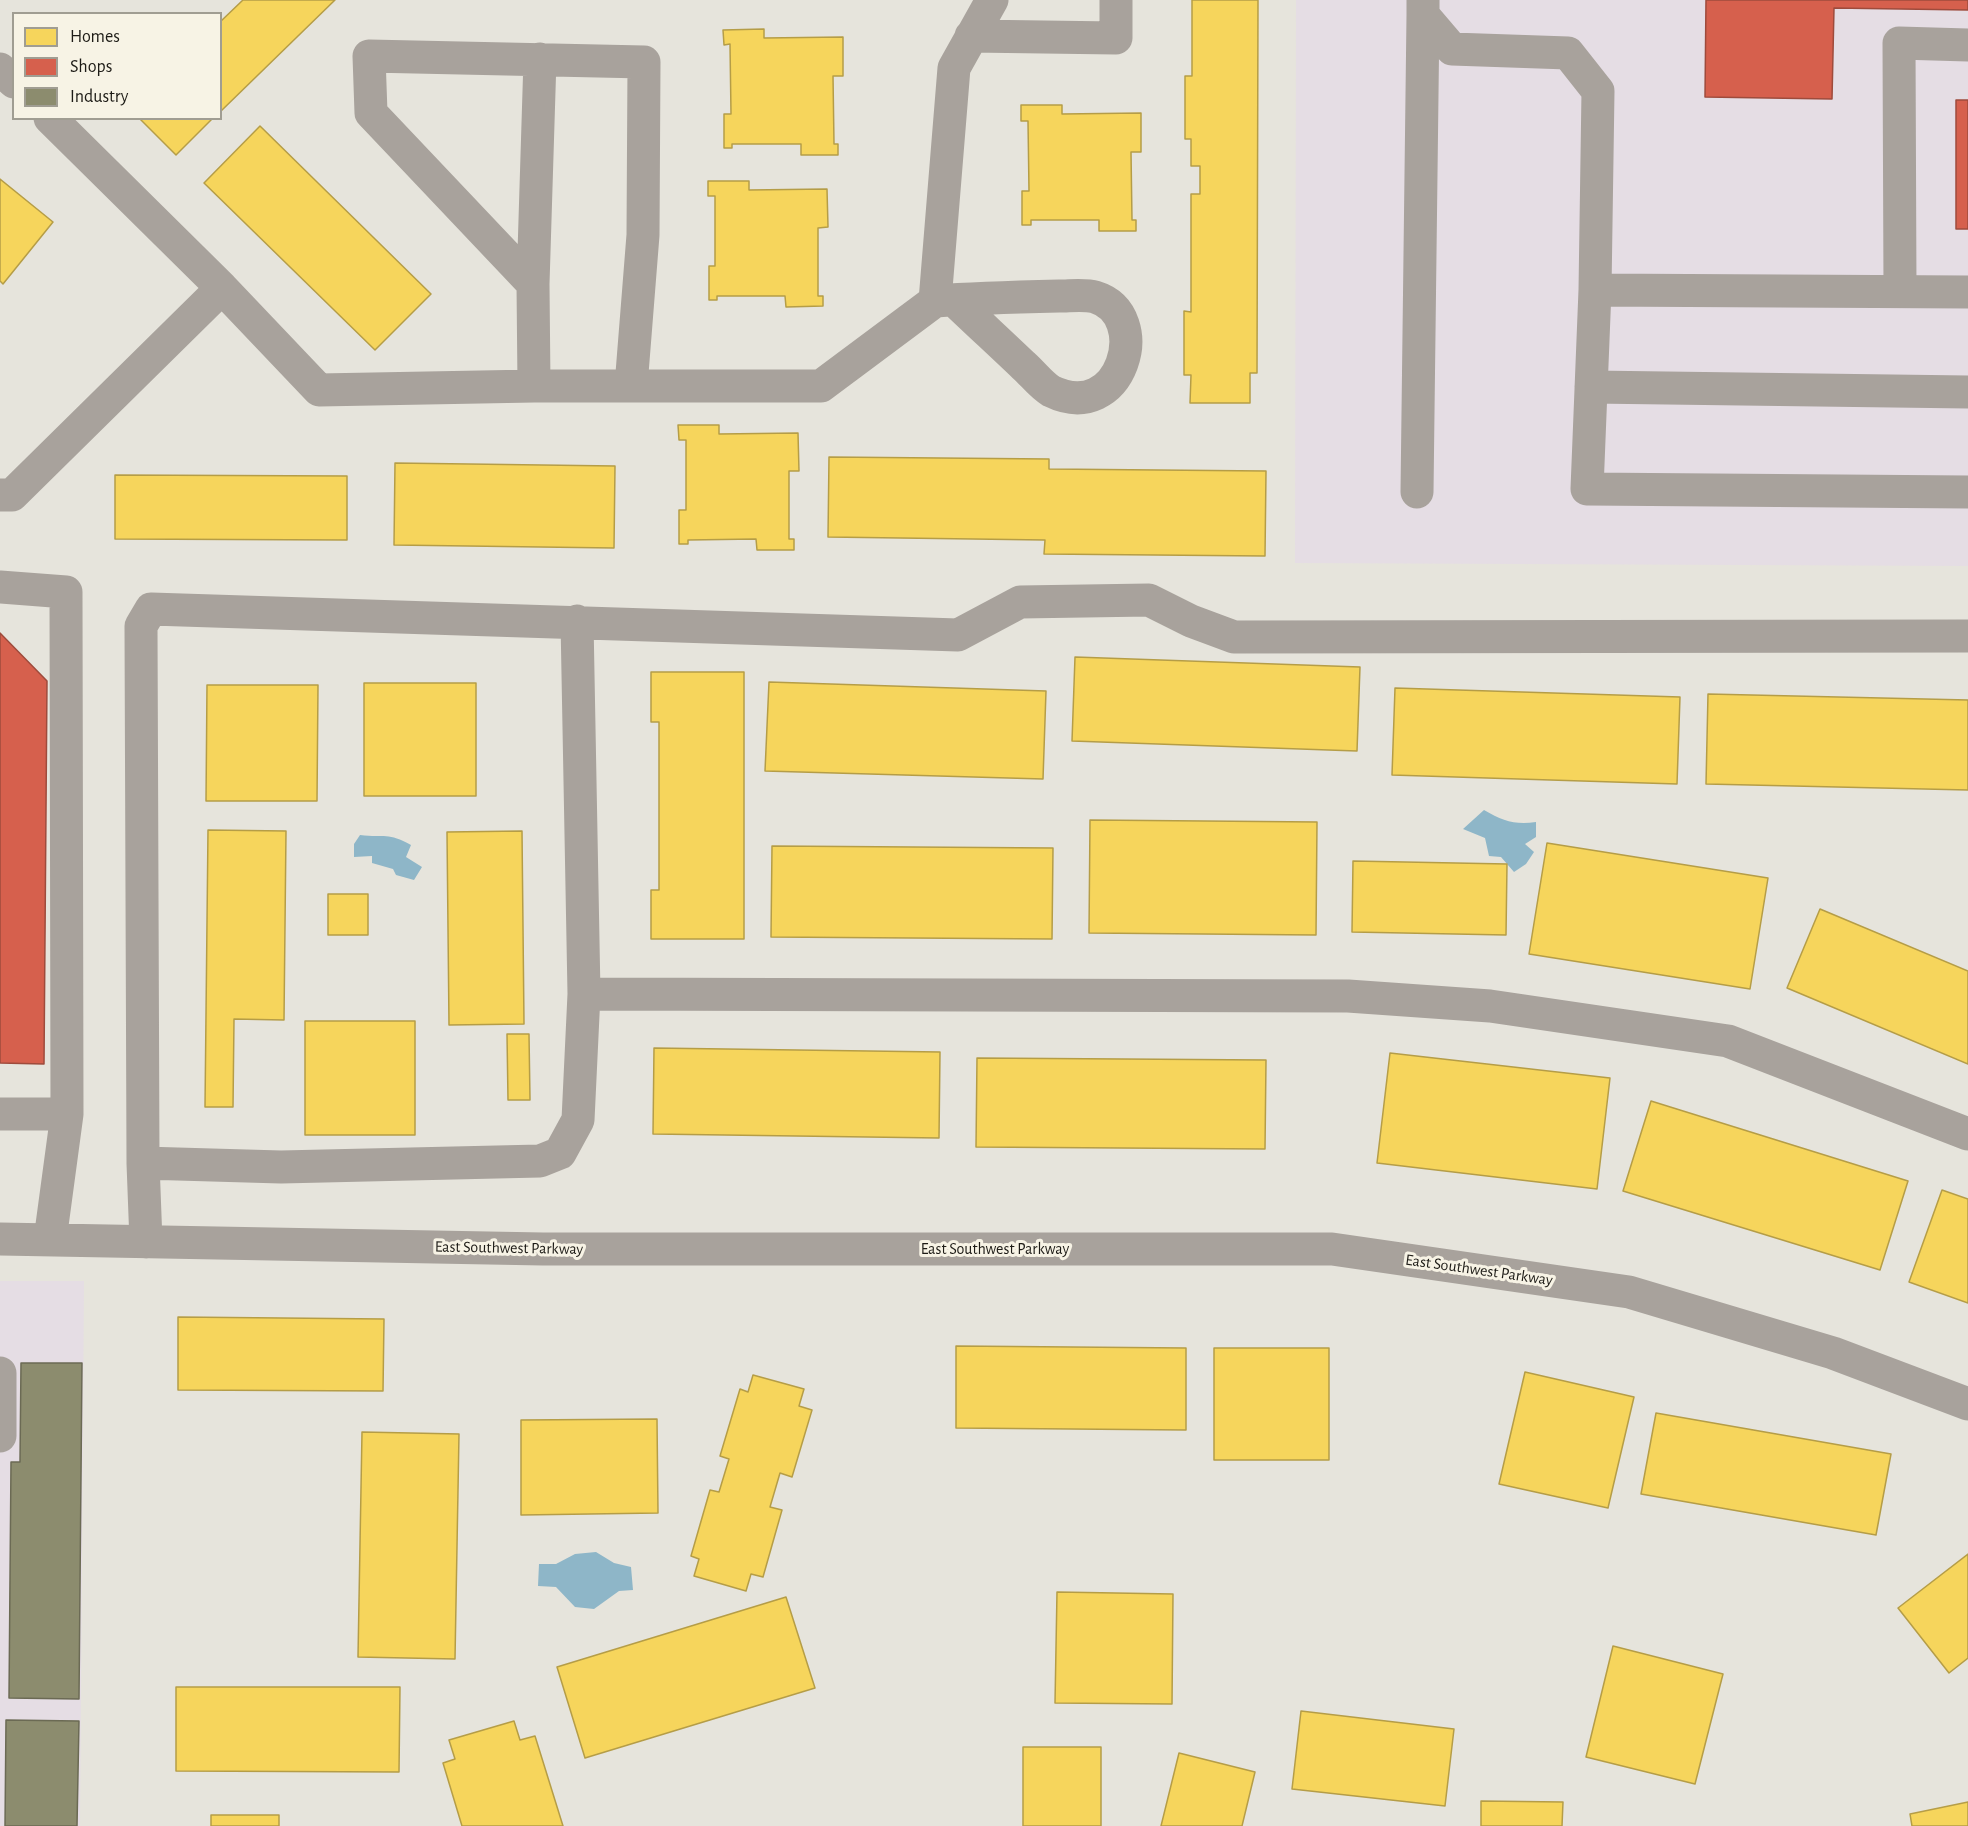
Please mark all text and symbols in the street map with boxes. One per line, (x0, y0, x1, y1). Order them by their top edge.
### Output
legend (12, 12, 222, 120)
text: Homes (70, 28, 120, 46)
text: Shops (70, 58, 112, 76)
text: Industry (70, 88, 129, 106)
street label: East Southwest Parkway (435, 1237, 583, 1259)
street label: East Southwest Parkway (921, 1239, 1069, 1259)
street label: East Southwest Parkway (1404, 1250, 1554, 1290)

